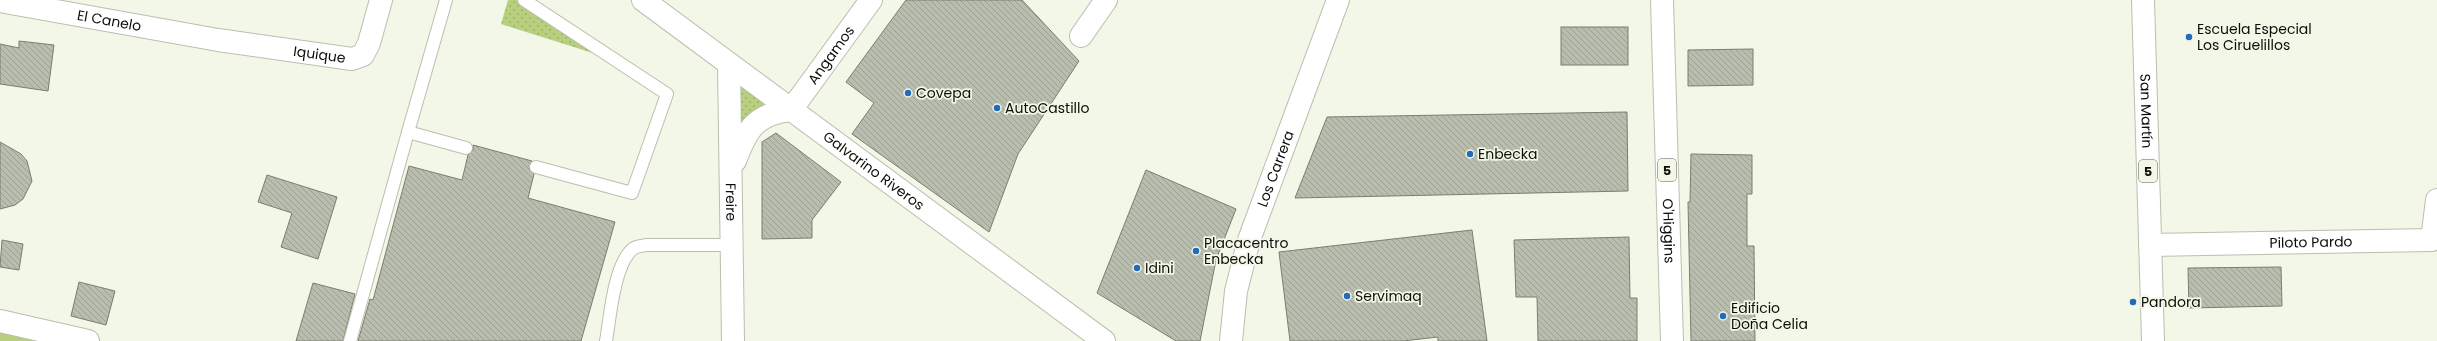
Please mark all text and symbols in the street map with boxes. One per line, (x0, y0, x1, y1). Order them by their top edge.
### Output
street label: El Canelo (76, 5, 143, 36)
place label: Escuela Especial Los Ciruelillos (2197, 19, 2312, 55)
street label: Angamos (803, 22, 859, 88)
marker: Escuela Especial Los Ciruelillos (2184, 32, 2194, 42)
street label: Iquique (292, 41, 347, 68)
street label: San Martín (2135, 73, 2157, 149)
place label: Covepa (916, 83, 971, 103)
marker: Covepa (903, 88, 913, 98)
place label: AutoCastillo (1005, 98, 1089, 118)
marker: AutoCastillo (992, 103, 1002, 113)
street label: Galvarino Riveros (819, 126, 929, 215)
street label: Los Carrera (1252, 128, 1299, 210)
place label: Enbecka (1478, 144, 1537, 164)
marker: Enbecka (1465, 149, 1475, 159)
road number: 5 (1658, 159, 1676, 181)
road number: 5 (2139, 160, 2157, 182)
street label: Freire (721, 183, 741, 222)
street label: O'Higgins (1658, 198, 1680, 264)
street label: Piloto Pardo (2269, 231, 2353, 253)
place label: Placacentro Enbecka (1204, 233, 1288, 269)
marker: Placacentro Enbecka (1191, 246, 1201, 256)
place label: Idini (1145, 258, 1174, 278)
marker: Idini (1132, 263, 1142, 273)
place label: Servimaq (1355, 286, 1422, 306)
marker: Servimaq (1342, 291, 1352, 301)
place label: Pandora (2141, 292, 2201, 312)
marker: Pandora (2128, 297, 2138, 307)
place label: Edificio Doña Celia (1731, 298, 1808, 334)
marker: Edificio Doña Celia (1718, 311, 1728, 321)

